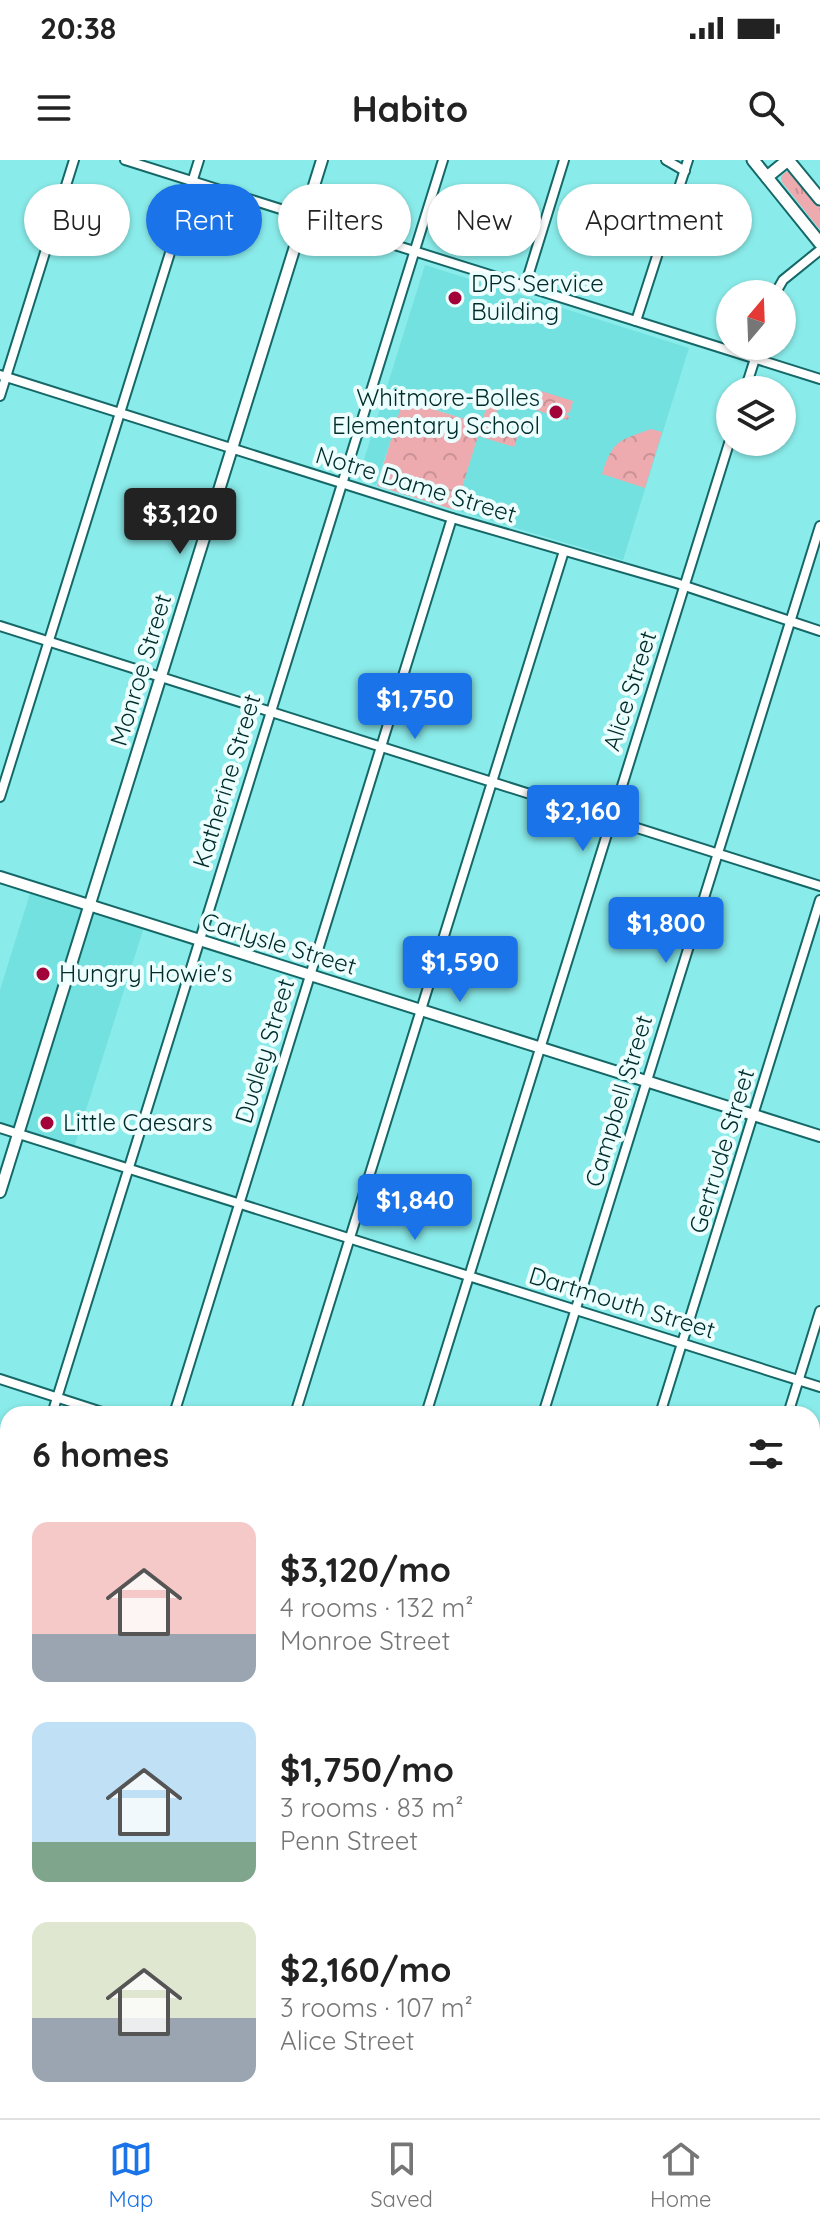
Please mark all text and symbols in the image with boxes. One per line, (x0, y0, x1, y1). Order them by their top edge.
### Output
text: 20:38 (40, 9, 116, 47)
icon: menu (32, 86, 76, 130)
text: Habito (352, 86, 468, 131)
icon: search (744, 86, 788, 130)
chip: Buy (24, 184, 130, 256)
chip: Rent (146, 184, 262, 256)
chip: Filters (278, 184, 411, 256)
chip: New (427, 184, 541, 256)
chip: Apartment (557, 184, 752, 256)
place label: DPS Service Building (471, 268, 604, 326)
north arrow (716, 280, 796, 360)
map controls (716, 280, 796, 456)
marker: DPS Service Building (446, 289, 464, 307)
button: layers (716, 376, 796, 456)
place label: Whitmore-Bolles Elementary School (332, 382, 540, 440)
marker: Whitmore-Bolles Elementary School (547, 403, 565, 421)
street label: Notre Dame Street (312, 439, 520, 529)
pin: $3,120 (115, 488, 245, 556)
text: $3,120 (142, 497, 218, 530)
street label: Monroe Street (103, 590, 177, 749)
street label: Alice Street (596, 627, 663, 754)
pin: $1,750 (350, 673, 480, 741)
text: $1,750 (376, 682, 454, 715)
street label: Katherine Street (185, 690, 267, 871)
pin: $2,160 (518, 785, 648, 853)
text: $2,160 (545, 794, 621, 827)
pin: $1,800 (601, 897, 731, 965)
street label: Carlysle Street (198, 905, 360, 981)
text: $1,800 (627, 906, 705, 939)
pin: $1,590 (395, 936, 525, 1004)
text: $1,590 (421, 945, 499, 978)
place label: Hungry Howie's (59, 958, 233, 988)
marker: Hungry Howie's (34, 965, 52, 983)
street label: Dudley Street (228, 975, 300, 1127)
street label: Campbell Street (578, 1011, 658, 1190)
street label: Gertrude Street (682, 1065, 760, 1237)
place label: Little Caesars (63, 1107, 213, 1137)
marker: Little Caesars (38, 1114, 56, 1132)
pin: $1,840 (350, 1174, 480, 1242)
text: $1,840 (376, 1183, 454, 1216)
street label: Dartmouth Street (526, 1259, 719, 1345)
icon: filters (744, 1432, 788, 1476)
text: 6 homes (32, 1433, 169, 1476)
text: $3,120/mo (280, 1548, 451, 1591)
icon: home (96, 1554, 192, 1650)
text: 4 rooms · 132 m² (280, 1591, 474, 1624)
text: Monroe Street (280, 1624, 450, 1657)
text: $1,750/mo (280, 1748, 454, 1791)
icon: home (96, 1754, 192, 1850)
text: 3 rooms · 83 m² (280, 1791, 463, 1824)
text: Penn Street (280, 1824, 418, 1857)
text: $2,160/mo (280, 1948, 451, 1991)
icon: home (96, 1954, 192, 2050)
text: 3 rooms · 107 m² (280, 1991, 473, 2024)
text: Alice Street (280, 2024, 415, 2057)
tab: Map (108, 2137, 153, 2213)
tab: Saved (370, 2137, 433, 2213)
tab: Home (650, 2137, 712, 2213)

